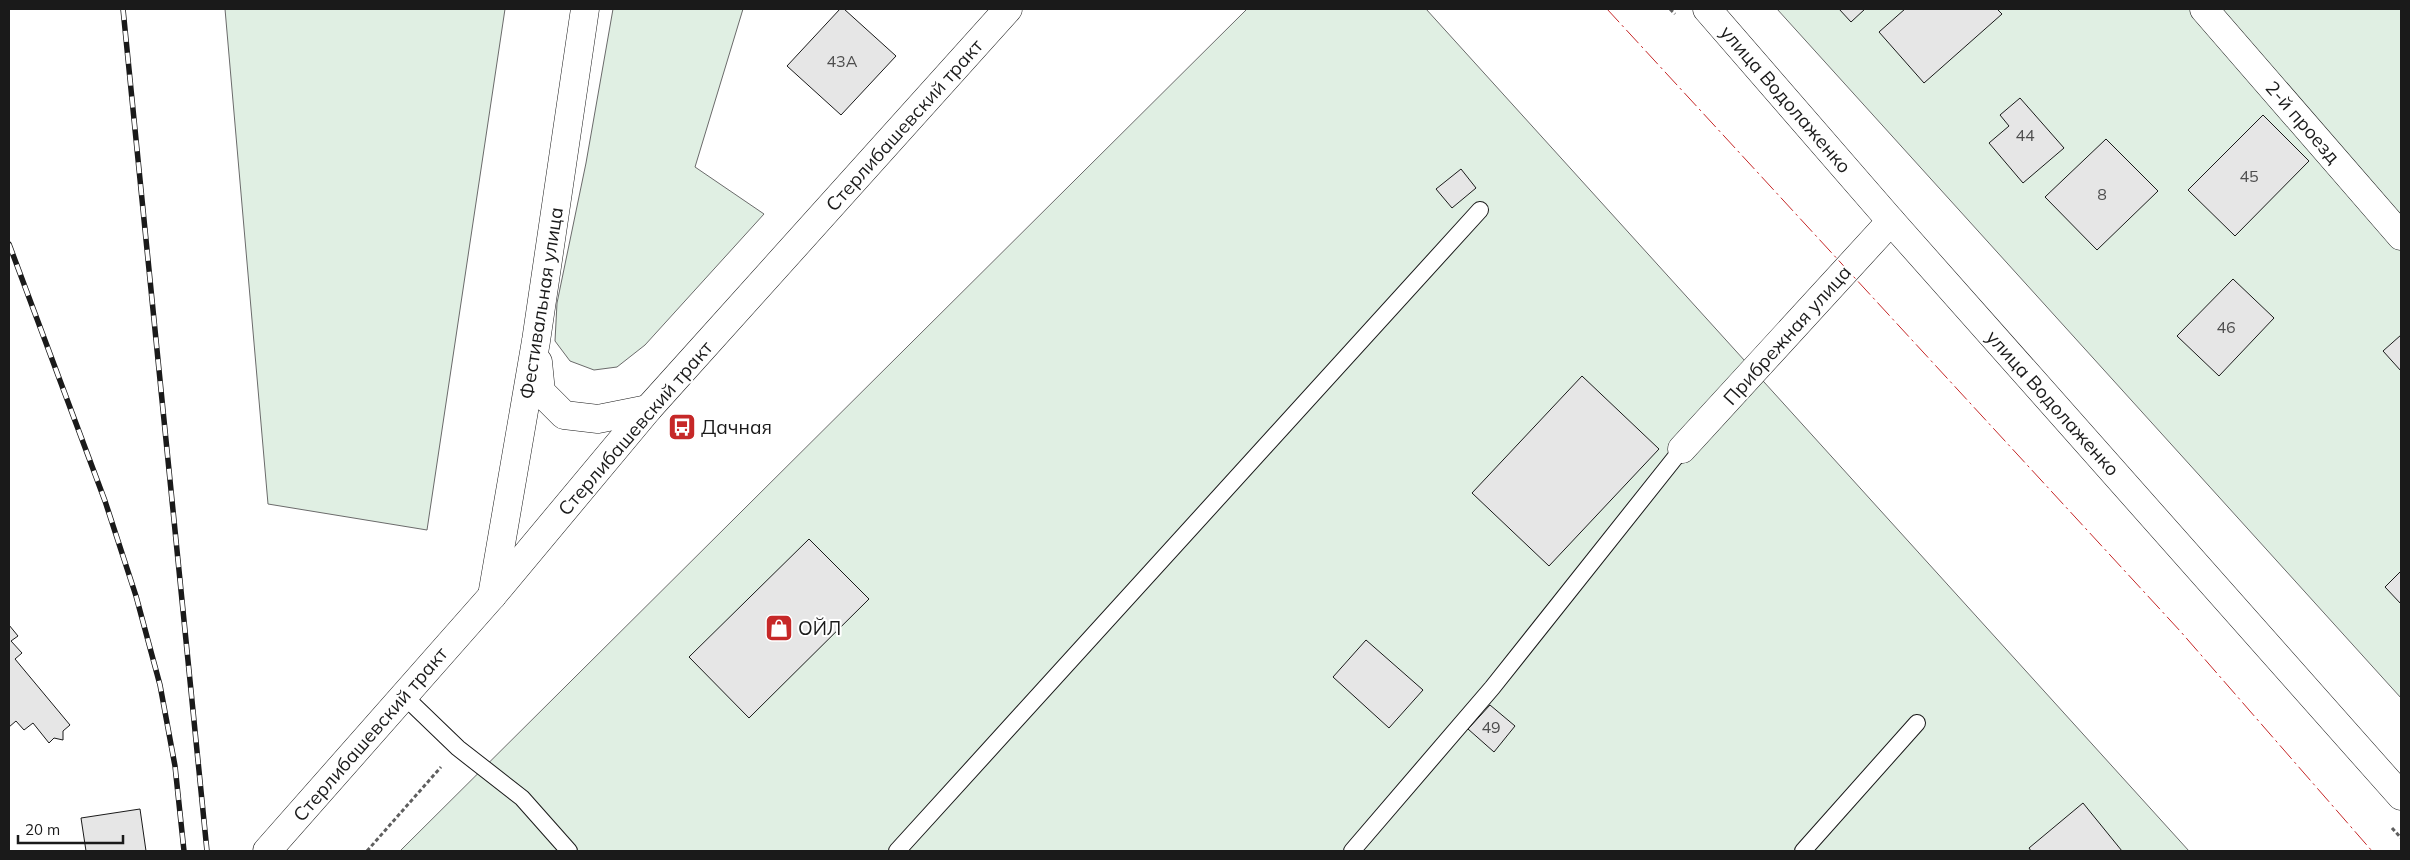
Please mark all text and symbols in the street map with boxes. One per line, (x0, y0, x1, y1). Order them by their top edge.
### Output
street label: улица Водолаженко (1715, 20, 1857, 178)
street label: Стерлибашевский тракт (820, 34, 988, 216)
house number: 43А (827, 51, 858, 71)
street label: 2-й проезд (2261, 76, 2346, 169)
house number: 44 (2015, 125, 2035, 145)
house number: 45 (2239, 166, 2259, 186)
house number: 8 (2097, 184, 2107, 204)
street label: Фестивальная улица (514, 205, 568, 401)
street label: Прибрежная улица (1718, 260, 1856, 410)
house number: 46 (2216, 317, 2236, 337)
street label: улица Водолаженко (1981, 325, 2125, 481)
street label: Стерлибашевский тракт (553, 336, 718, 520)
bus stop icon: Дачная (667, 412, 697, 442)
place label: Дачная (701, 415, 772, 439)
shop icon: ОЙЛ (764, 613, 794, 643)
place label: ОЙЛ (798, 616, 841, 640)
street label: Стерлибашевский тракт (288, 642, 453, 826)
house number: 49 (1481, 717, 1501, 737)
scale bar (18, 812, 122, 844)
text: 20 m (25, 820, 60, 839)

